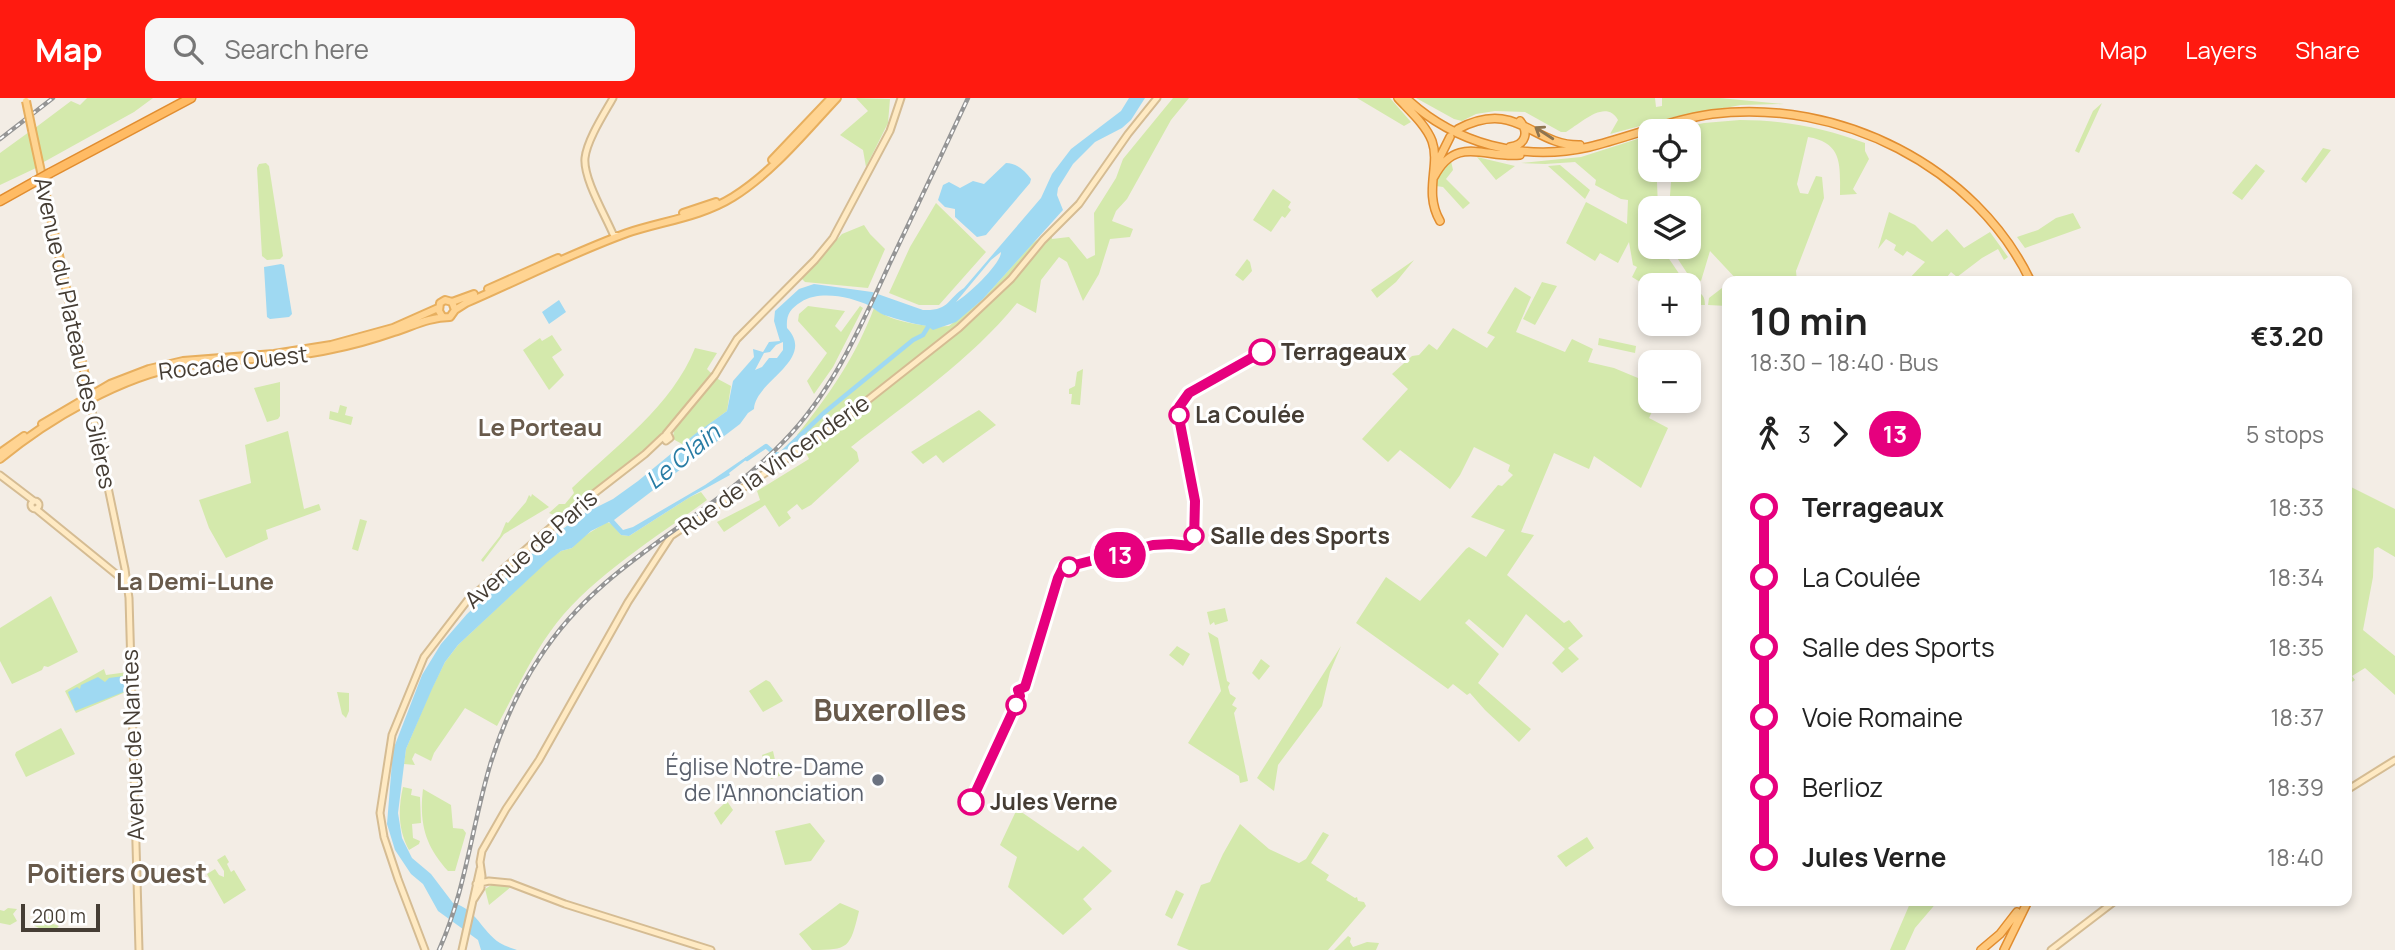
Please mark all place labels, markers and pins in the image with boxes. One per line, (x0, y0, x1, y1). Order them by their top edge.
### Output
place label: Terrageaux (1281, 335, 1407, 367)
marker: Terrageaux (1249, 339, 1275, 365)
place label: La Coulée (1195, 398, 1305, 430)
marker: La Coulée (1169, 405, 1189, 425)
place label: Salle des Sports (1210, 519, 1390, 551)
marker: Salle des Sports (1184, 526, 1204, 546)
unlabelled marker (1059, 557, 1079, 577)
unlabelled marker (1006, 695, 1026, 715)
place label: Église Notre-Dame de l'Annonciation (666, 750, 864, 808)
marker: Église Notre-Dame de l'Annonciation (870, 772, 886, 788)
place label: Jules Verne (990, 785, 1118, 817)
marker: Jules Verne (958, 789, 984, 815)

